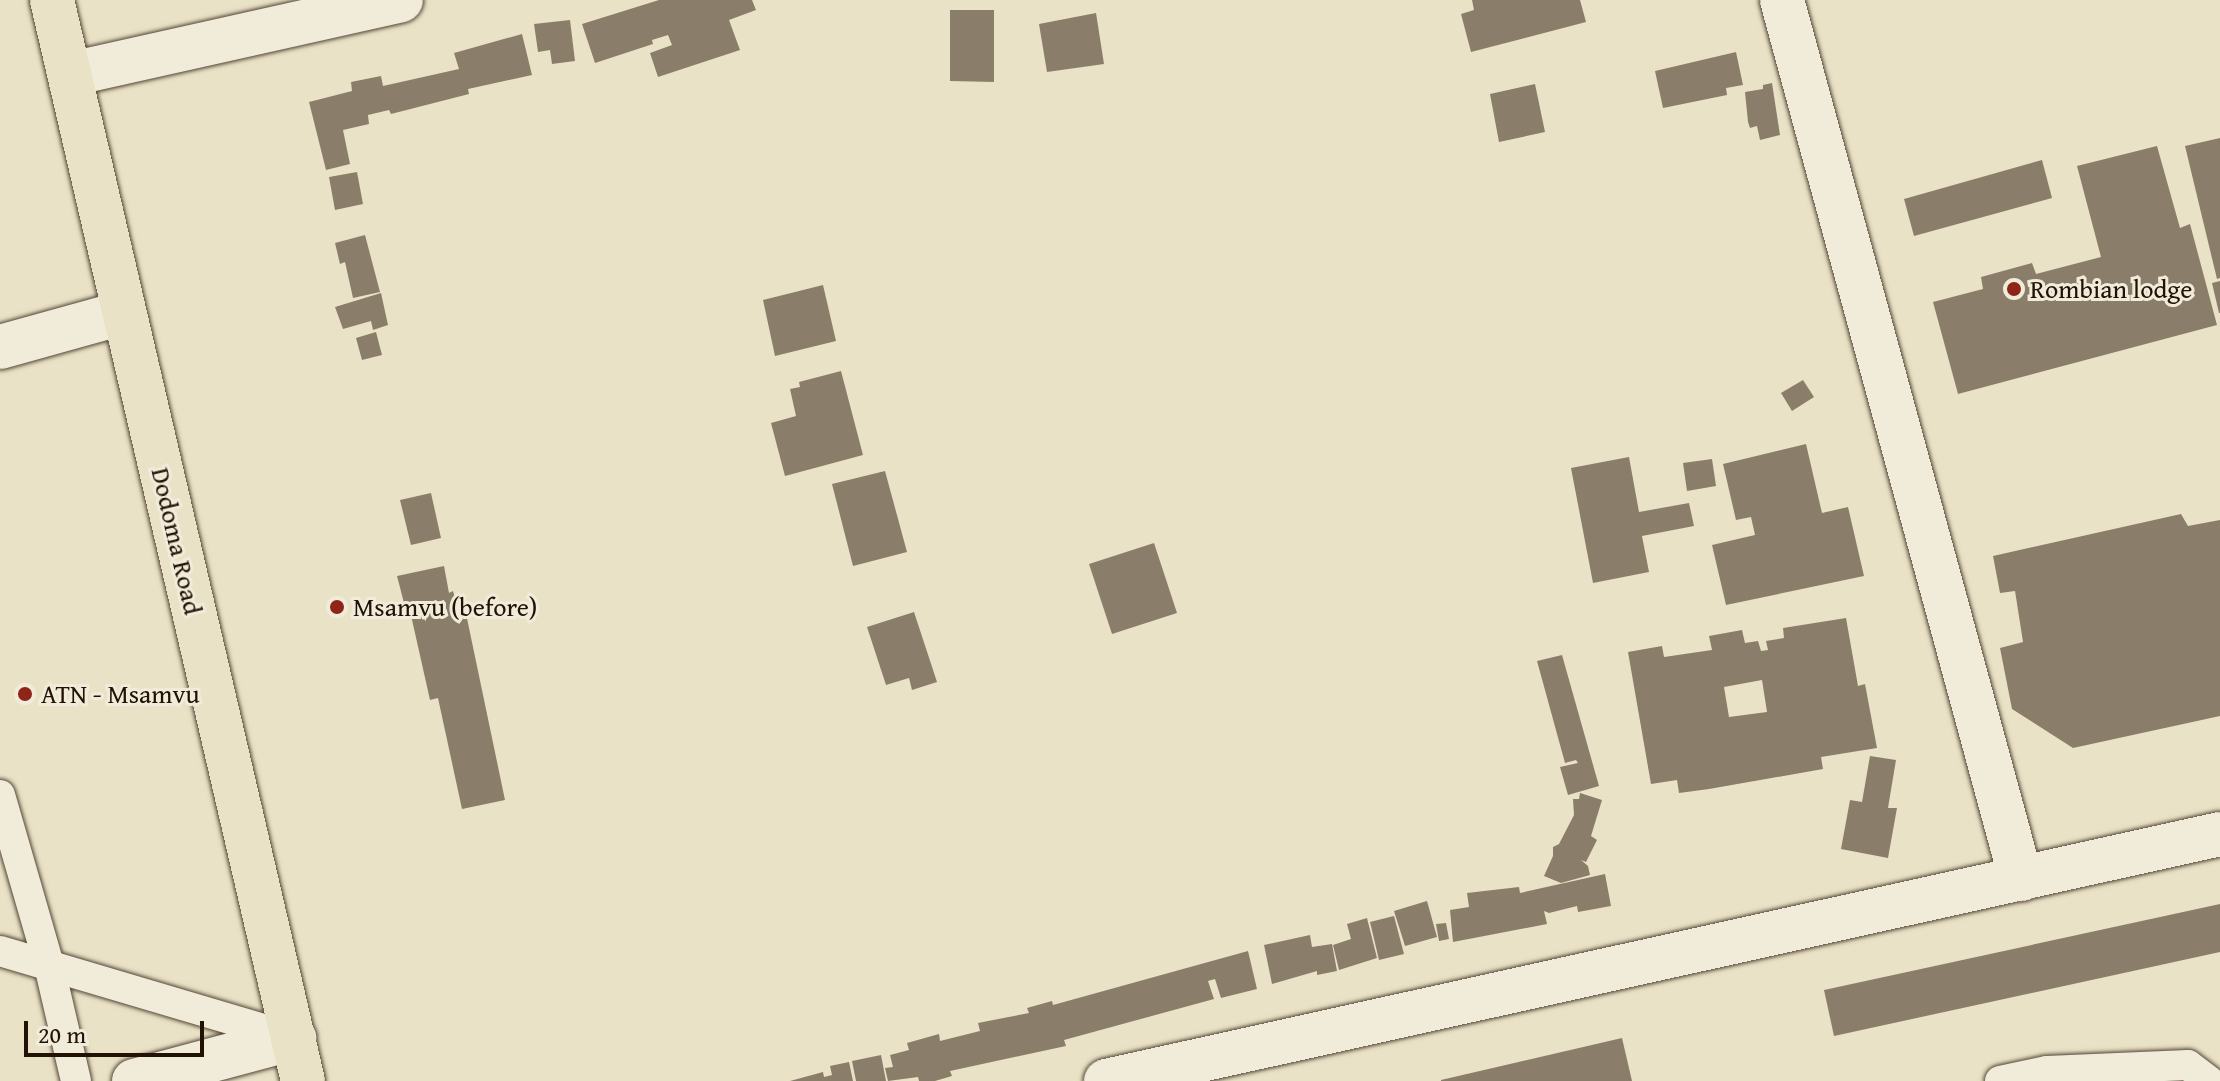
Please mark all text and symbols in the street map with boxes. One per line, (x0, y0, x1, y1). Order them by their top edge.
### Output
place label: Rombian lodge (2030, 273, 2192, 305)
marker: Rombian lodge (2005, 280, 2023, 298)
street label: Dodoma Road (145, 464, 209, 618)
place label: Msamvu (before) (353, 591, 537, 623)
marker: Msamvu (before) (328, 598, 346, 616)
place label: ATN - Msamvu (41, 678, 200, 710)
marker: ATN - Msamvu (16, 685, 34, 703)
scale bar (28, 1005, 208, 1055)
text: 20 m (38, 1017, 86, 1052)

